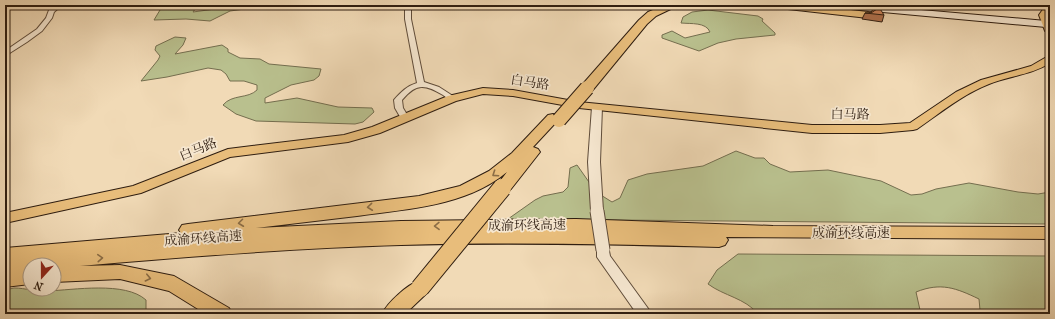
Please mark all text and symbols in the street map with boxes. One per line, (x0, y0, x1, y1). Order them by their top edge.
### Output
street label: 白马路 (510, 72, 550, 92)
street label: 白马路 (830, 106, 870, 122)
street label: 白马路 (177, 135, 219, 163)
one-way arrow (492, 169, 499, 176)
one-way arrow (367, 202, 373, 211)
street label: 成渝环线高速 (488, 217, 566, 233)
one-way arrow (238, 218, 244, 227)
one-way arrow (434, 222, 440, 230)
street label: 成渝环线高速 (812, 225, 890, 240)
street label: 成渝环线高速 (164, 228, 242, 248)
one-way arrow (97, 253, 103, 262)
north arrow (22, 257, 62, 297)
one-way arrow (145, 274, 151, 282)
text: N (32, 278, 45, 293)

